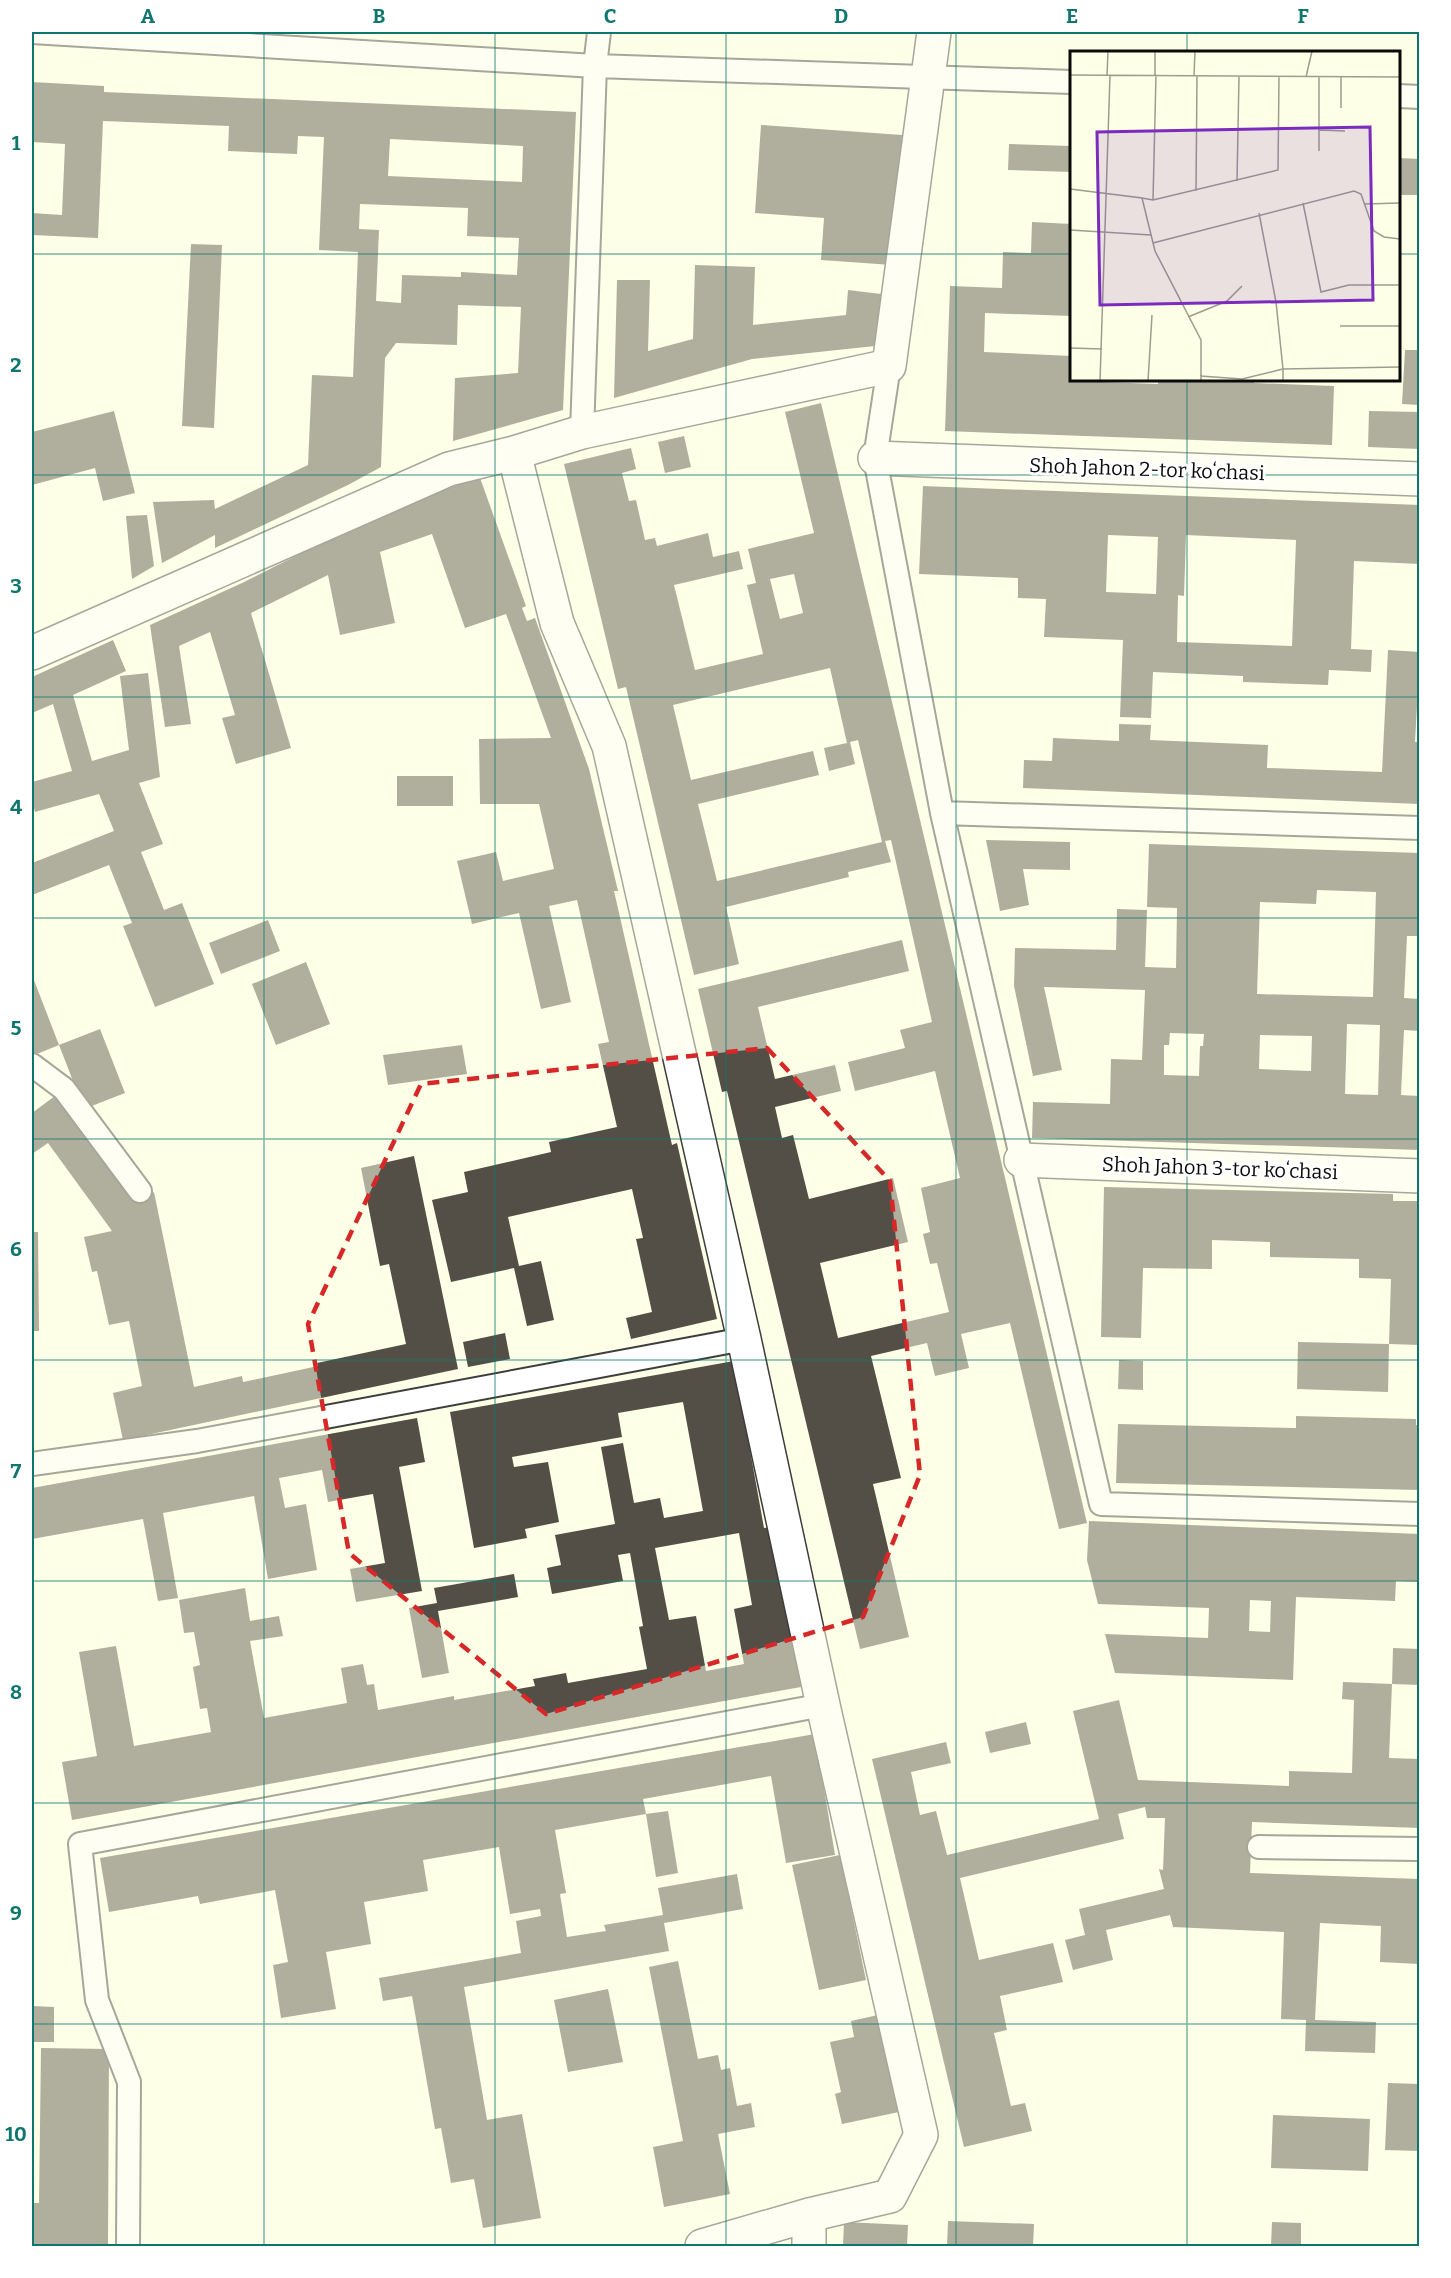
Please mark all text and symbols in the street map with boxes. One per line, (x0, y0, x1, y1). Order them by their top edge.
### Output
text: A (141, 4, 156, 28)
text: B (373, 4, 386, 28)
text: C (604, 4, 616, 28)
text: D (834, 4, 848, 28)
text: E (1066, 4, 1078, 28)
text: F (1297, 4, 1309, 28)
inset map (1070, 51, 1400, 381)
text: 1 (12, 131, 21, 155)
text: 2 (10, 353, 22, 377)
street label: Shoh Jahon 2-tor koʻchasi (1029, 453, 1265, 485)
text: 3 (10, 574, 22, 598)
text: 4 (10, 795, 22, 819)
text: 5 (11, 1016, 22, 1040)
street label: Shoh Jahon 3-tor koʻchasi (1102, 1152, 1338, 1184)
text: 6 (10, 1237, 22, 1261)
text: 7 (11, 1459, 22, 1483)
text: 8 (10, 1680, 22, 1704)
text: 9 (10, 1901, 22, 1925)
text: 10 (5, 2122, 27, 2146)

